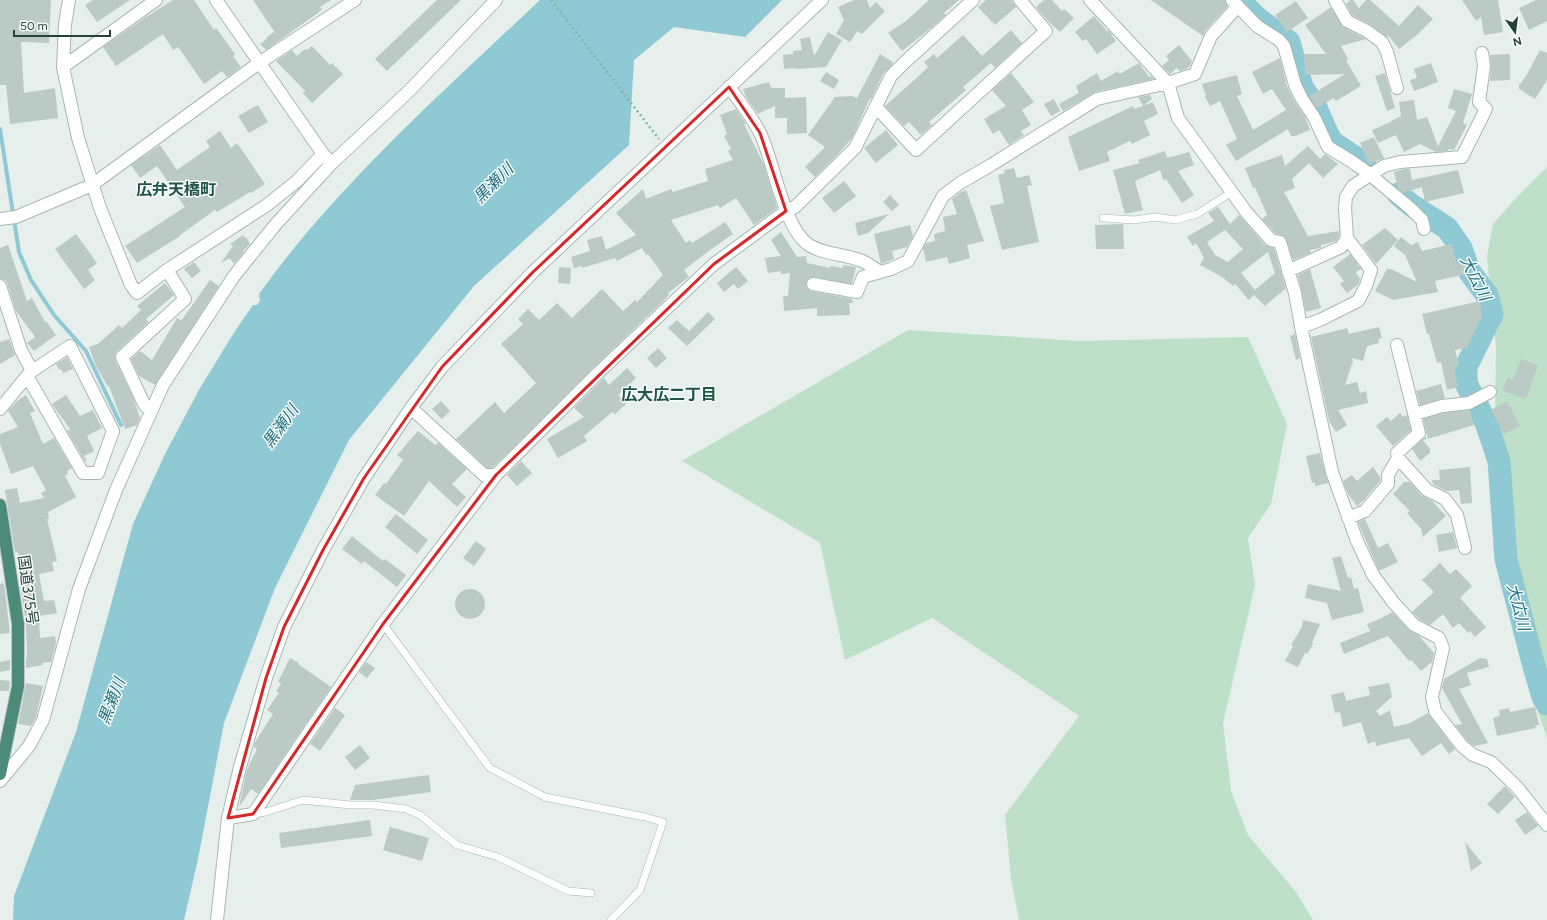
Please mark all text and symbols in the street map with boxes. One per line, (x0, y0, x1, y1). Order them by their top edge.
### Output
scale bar (14, 12, 110, 38)
north arrow (1495, 12, 1535, 52)
text: 50 m (20, 19, 48, 33)
text: N (1512, 34, 1523, 49)
water label: 黒瀬川 (470, 158, 518, 207)
district label: 広弁天橋町 (136, 180, 216, 199)
water label: 大広川 (1456, 253, 1496, 306)
district label: 広大広二丁目 (621, 385, 717, 404)
water label: 黒瀬川 (259, 400, 303, 451)
street label: 国道375号 (14, 554, 42, 626)
water label: 大広川 (1503, 581, 1534, 635)
water label: 黒瀬川 (94, 674, 130, 727)

